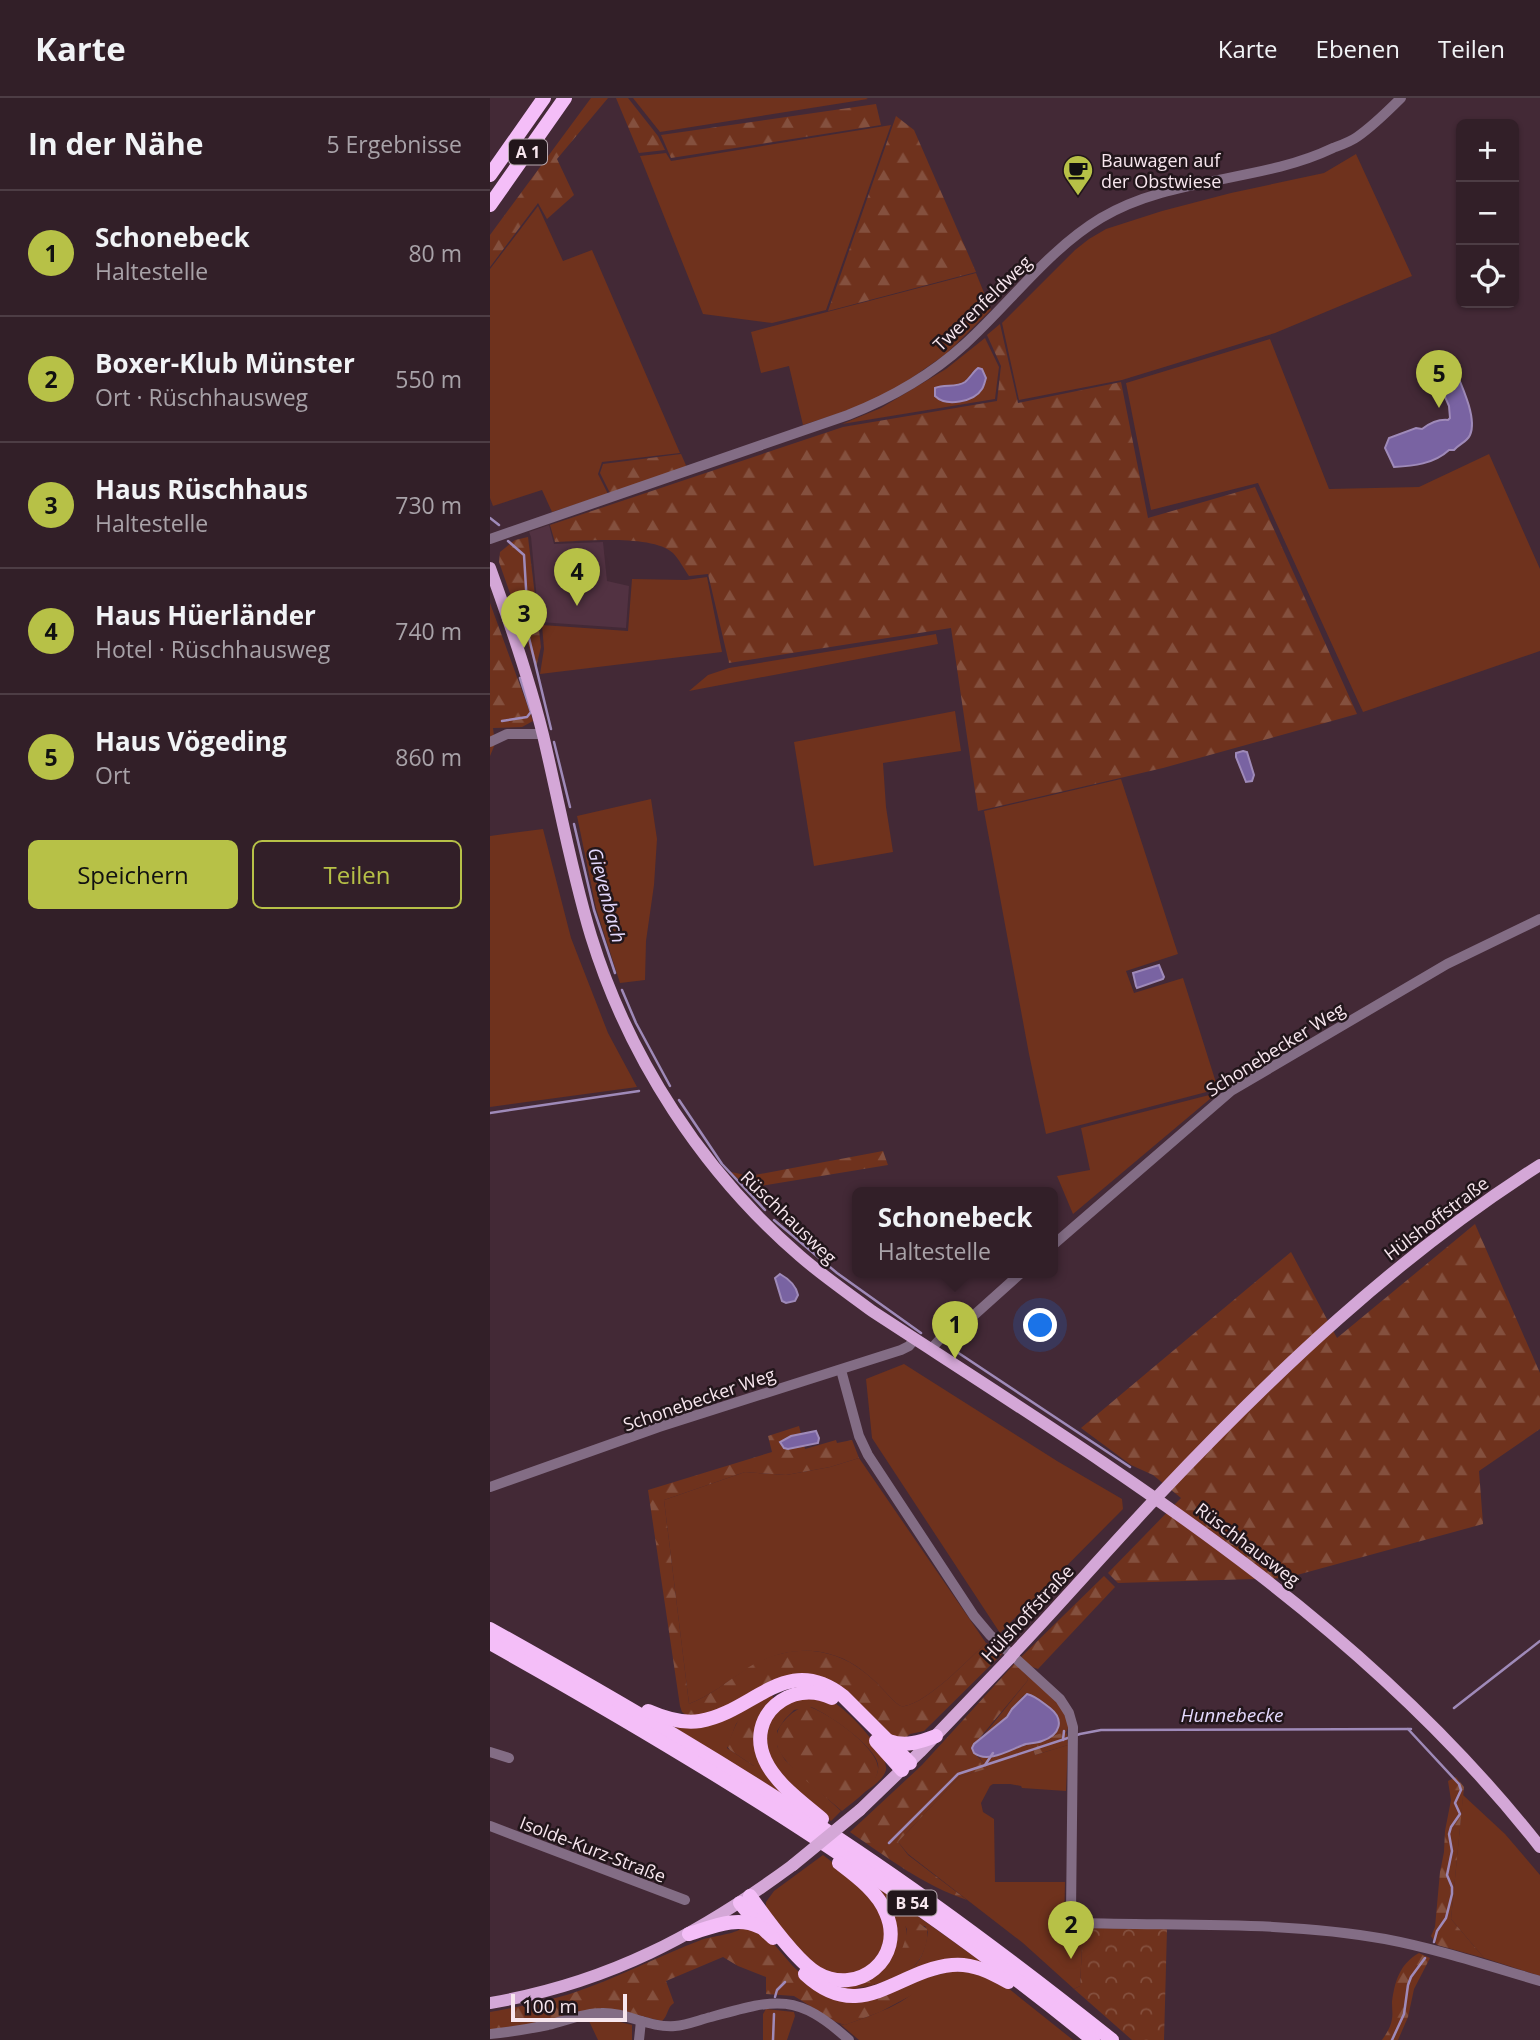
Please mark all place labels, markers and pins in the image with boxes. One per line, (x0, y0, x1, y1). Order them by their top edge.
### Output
place label: Bauwagen auf der Obstwiese (1101, 148, 1221, 193)
cafe icon: Bauwagen auf der Obstwiese (1061, 153, 1095, 197)
pin: 5 (1416, 350, 1462, 408)
pin: 4 (554, 548, 600, 606)
pin: 3 (501, 590, 547, 648)
pin: 1 (932, 1301, 978, 1359)
pin: 2 (1048, 1901, 1094, 1959)

